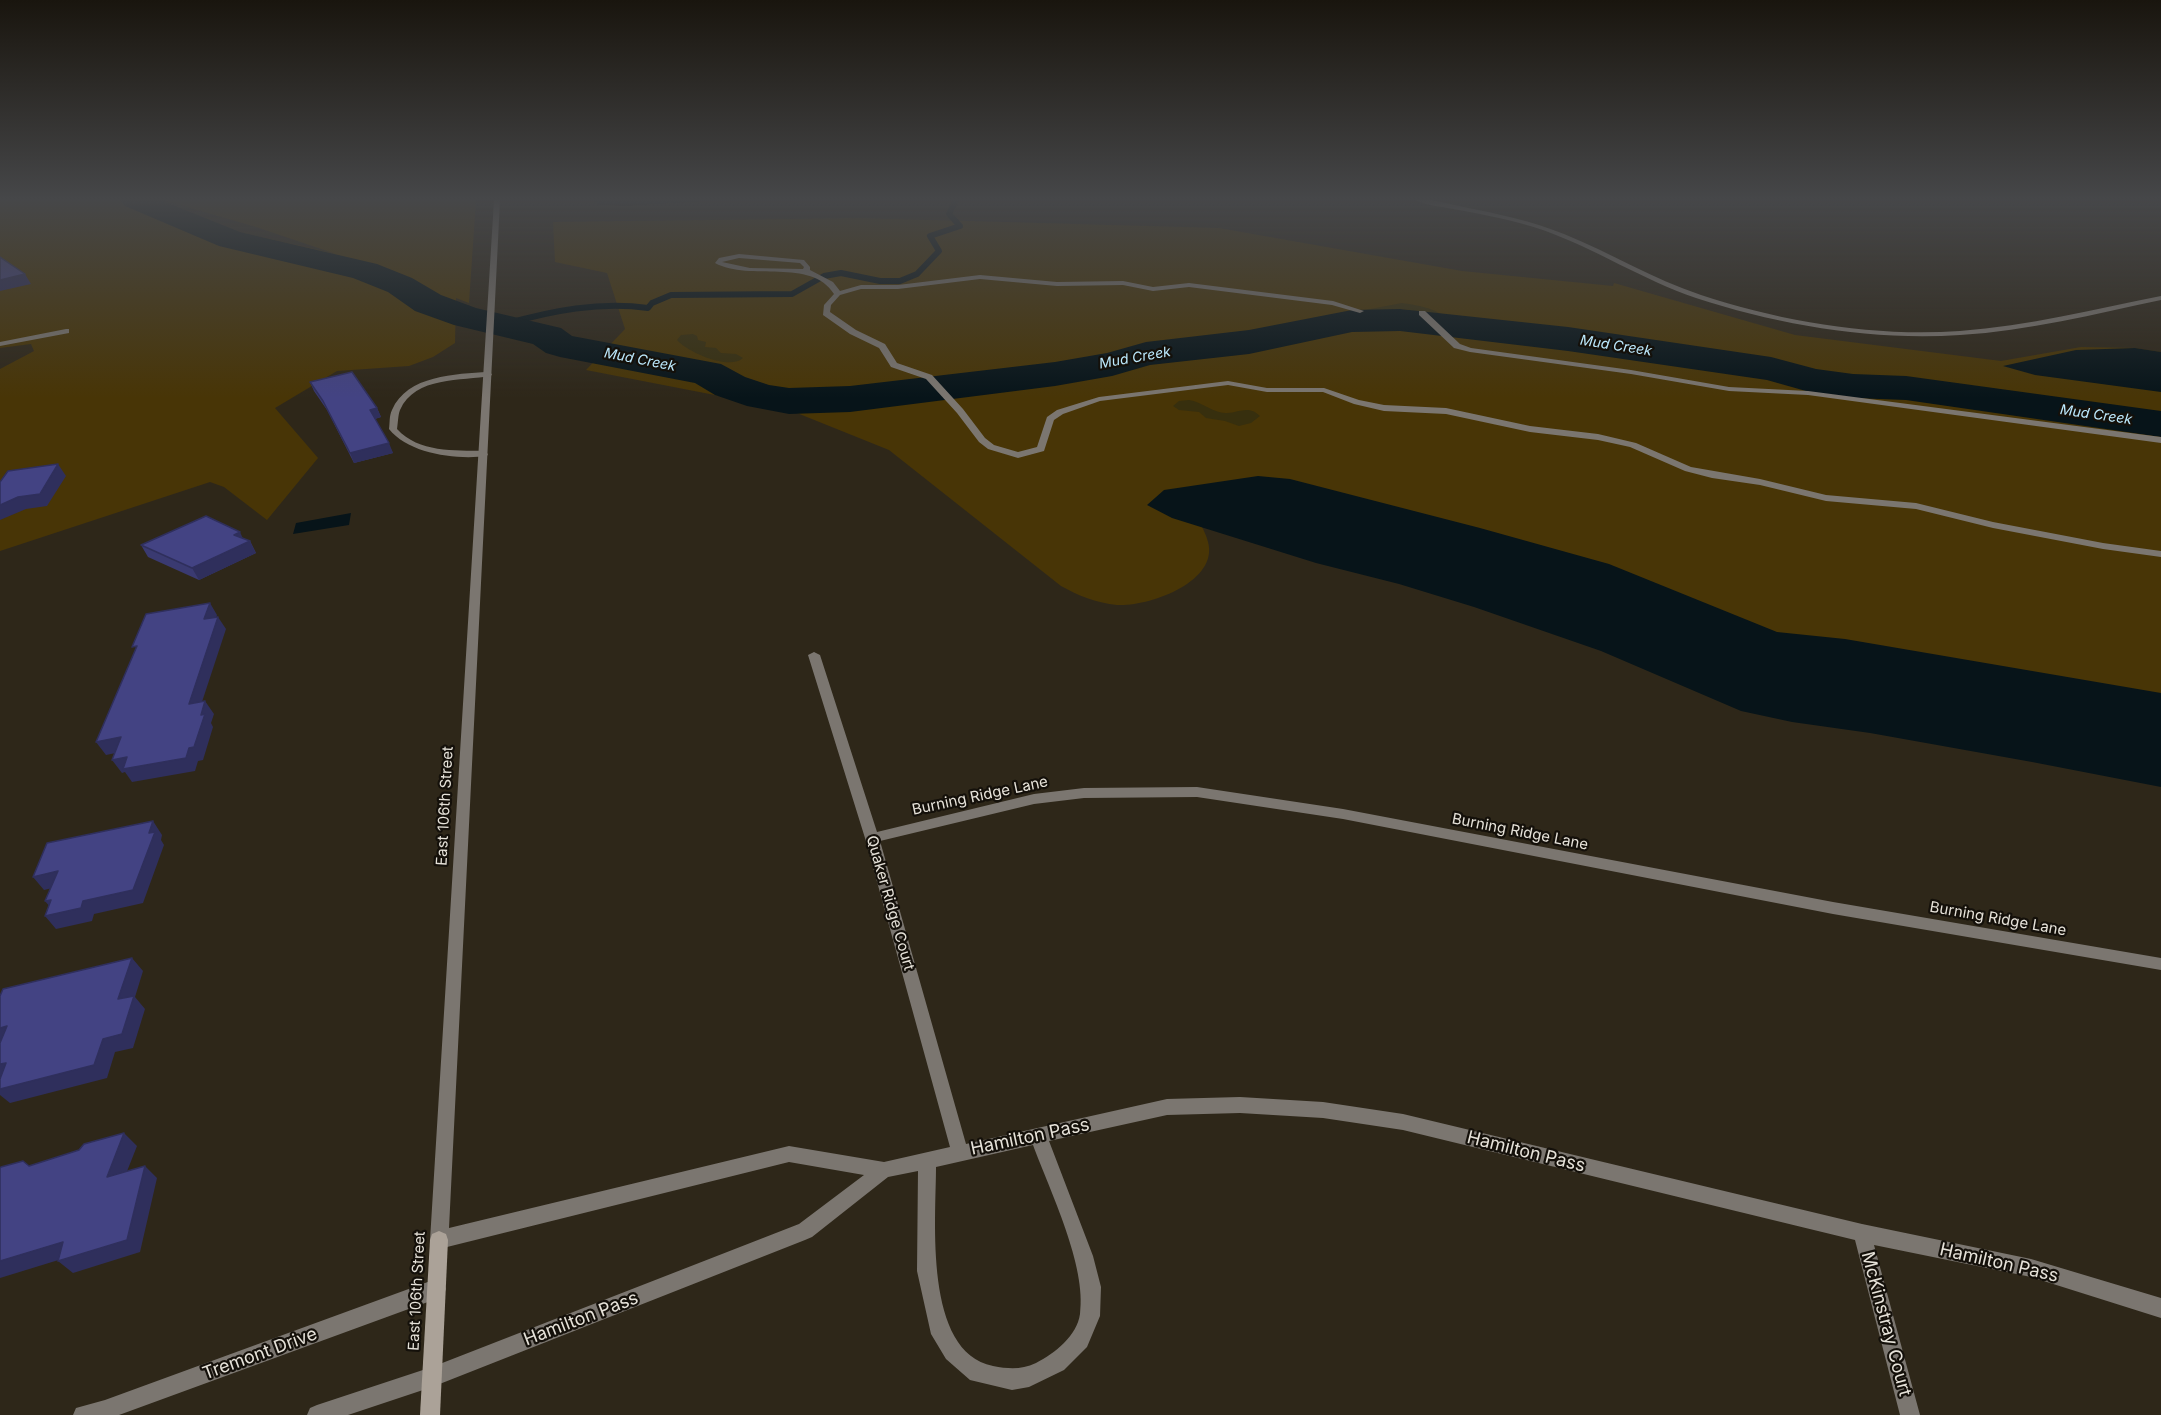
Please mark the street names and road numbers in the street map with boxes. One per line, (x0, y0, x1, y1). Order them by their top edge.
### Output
street label: East 106th Street (433, 746, 457, 866)
street label: Burning Ridge Lane (910, 773, 1050, 819)
street label: Burning Ridge Lane (1450, 810, 1590, 854)
street label: Quaker Ridge Court (862, 833, 918, 973)
street label: Burning Ridge Lane (1928, 898, 2068, 940)
street label: Hamilton Pass (969, 1114, 1091, 1160)
street label: Hamilton Pass (1465, 1127, 1587, 1177)
street label: East 106th Street (405, 1231, 429, 1351)
street label: Hamilton Pass (1938, 1239, 2060, 1287)
street label: McKinstray Court (1856, 1249, 1916, 1399)
street label: Hamilton Pass (521, 1287, 641, 1351)
street label: Tremont Drive (200, 1323, 320, 1385)

